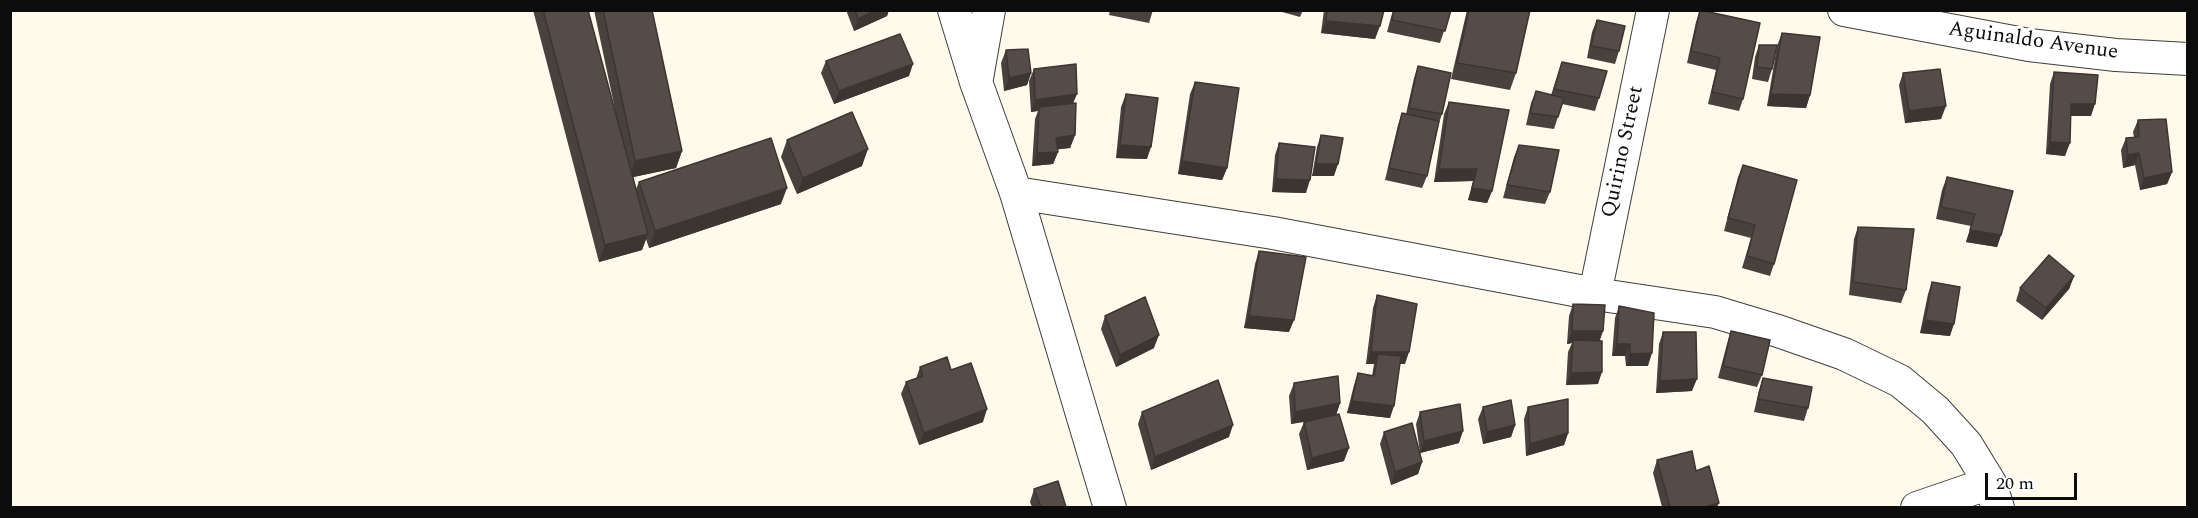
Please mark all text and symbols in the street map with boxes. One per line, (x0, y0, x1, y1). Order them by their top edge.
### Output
street label: Aguinaldo Avenue (1946, 18, 2120, 66)
street label: Quirino Street (1598, 84, 1650, 220)
scale bar (1988, 461, 2080, 499)
text: 20 m (1996, 470, 2034, 497)

